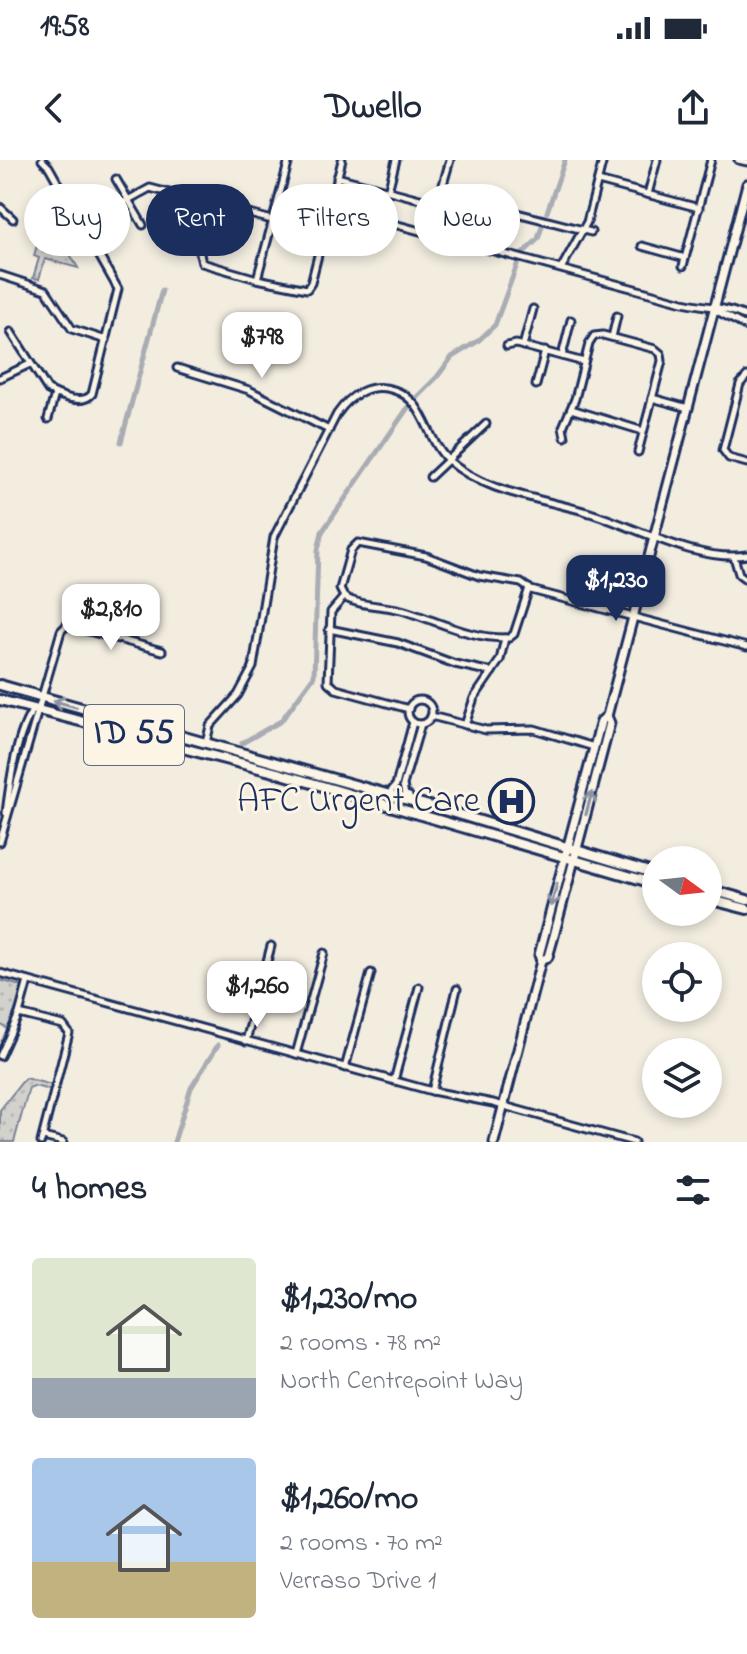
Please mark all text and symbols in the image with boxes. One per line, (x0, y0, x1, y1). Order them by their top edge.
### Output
text: 19:58 (40, 6, 90, 50)
text: Dwello (325, 82, 422, 135)
icon: back (32, 86, 76, 130)
icon: share (671, 86, 715, 130)
chip: Buy (24, 184, 130, 256)
chip: Rent (146, 184, 254, 256)
chip: Filters (270, 184, 398, 256)
chip: New (414, 184, 520, 256)
pin: $798 (215, 312, 309, 380)
text: $798 (240, 319, 284, 357)
pin: $1,230 (551, 555, 681, 623)
text: $1,230 (584, 562, 648, 600)
pin: $2,810 (46, 584, 176, 652)
text: $2,810 (80, 591, 142, 629)
one-way arrow (53, 696, 79, 711)
road number: ID 55 (84, 705, 184, 765)
place label: AFC Urgent Care (237, 776, 481, 829)
hospital icon: AFC Urgent Care (487, 778, 535, 826)
one-way arrow (583, 791, 598, 817)
north arrow (642, 846, 722, 926)
map controls (642, 846, 722, 1118)
one-way arrow (546, 882, 561, 908)
button: locate (642, 942, 722, 1022)
pin: $1,260 (192, 961, 322, 1029)
text: $1,260 (225, 968, 289, 1006)
button: layers (642, 1038, 722, 1118)
text: 4 homes (32, 1165, 147, 1215)
icon: filters (671, 1168, 715, 1212)
text: $1,230/mo (280, 1275, 417, 1325)
icon: home (96, 1290, 192, 1386)
text: 2 rooms · 78 m² (280, 1325, 441, 1363)
text: North Centrepoint Way (280, 1363, 523, 1401)
text: $1,260/mo (280, 1475, 418, 1525)
icon: home (96, 1490, 192, 1586)
text: 2 rooms · 70 m² (280, 1525, 443, 1563)
text: Verraso Drive 1 (280, 1563, 436, 1601)

